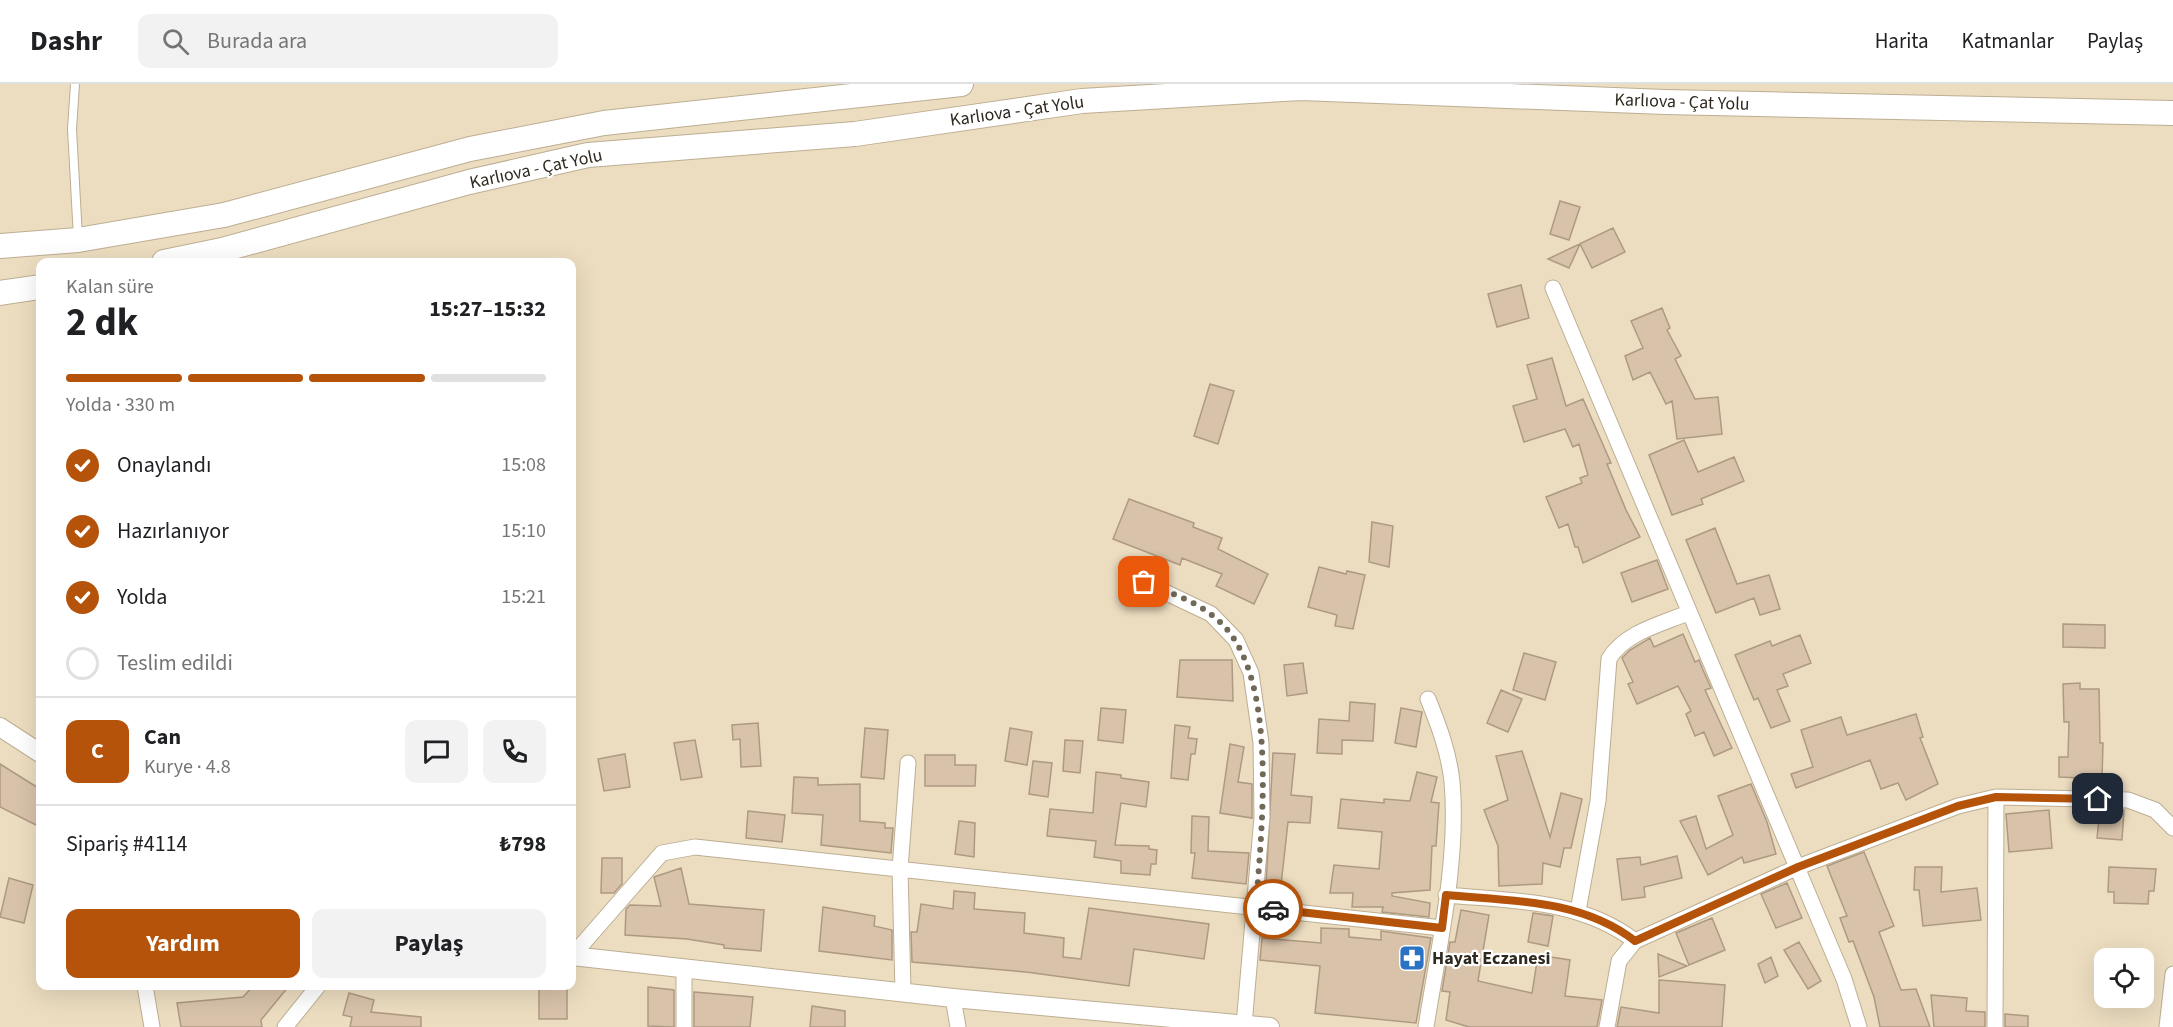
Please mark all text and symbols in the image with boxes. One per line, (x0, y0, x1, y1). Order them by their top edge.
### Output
search box (138, 14, 558, 68)
text: Dashr (30, 21, 102, 61)
icon: search (159, 25, 192, 58)
text: Burada ara (207, 25, 307, 57)
text: Harita (1875, 26, 1929, 56)
text: Katmanlar (1962, 26, 2054, 56)
text: Paylaş (2087, 26, 2143, 56)
street label: Karlıova - Çat Yolu (1614, 87, 1750, 117)
street label: Karlıova - Çat Yolu (948, 89, 1086, 133)
street label: Karlıova - Çat Yolu (467, 143, 605, 195)
text: Kalan süre (66, 273, 154, 301)
text: 15:27–15:32 (429, 293, 546, 325)
text: 2 dk (66, 295, 138, 351)
text: Yolda · 330 m (66, 391, 175, 419)
icon: check (66, 449, 99, 482)
text: Onaylandı (117, 449, 211, 481)
text: 15:08 (501, 451, 546, 479)
icon: check (66, 515, 99, 548)
text: Hazırlanıyor (117, 515, 229, 547)
text: 15:10 (501, 517, 546, 545)
pin (1118, 556, 1169, 607)
icon: bag (1127, 565, 1160, 598)
icon: check (66, 581, 99, 614)
text: Yolda (117, 581, 167, 613)
text: 15:21 (501, 583, 546, 611)
text: Teslim edildi (117, 647, 233, 679)
button: chat (405, 720, 468, 783)
button: phone (483, 720, 546, 783)
text: Can (144, 721, 181, 753)
text: C (91, 735, 104, 767)
text: Kurye · 4.8 (144, 753, 231, 781)
pin (2072, 773, 2123, 824)
icon: home (2081, 782, 2114, 815)
text: Sipariş #4114 (66, 828, 188, 860)
text: ₺798 (500, 828, 546, 860)
courier (1243, 879, 1303, 939)
icon: car (1257, 893, 1290, 926)
button: Yardım (66, 909, 300, 978)
button: Paylaş (312, 909, 546, 978)
pharmacy icon: Hayat Eczanesi (1397, 943, 1427, 973)
place label: Hayat Eczanesi (1432, 946, 1550, 971)
map controls (2094, 948, 2154, 1008)
button: locate (2094, 948, 2154, 1008)

